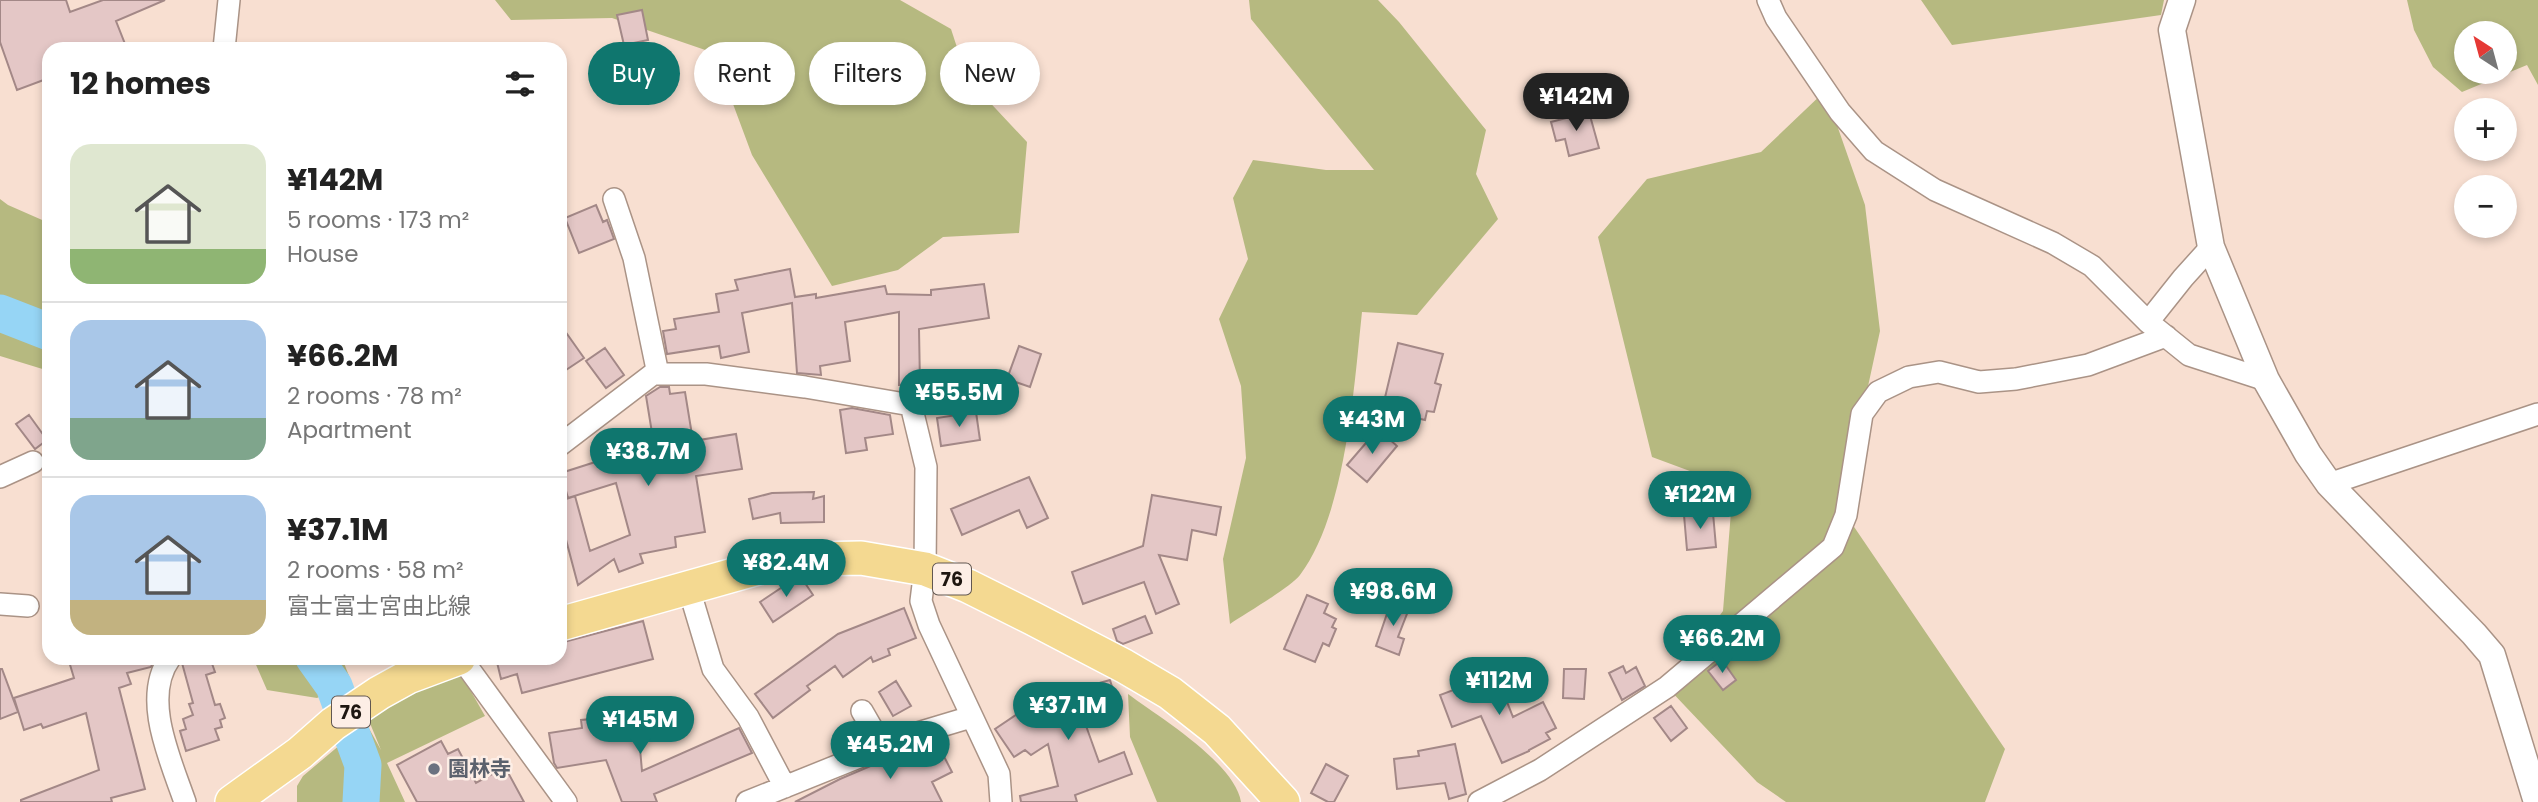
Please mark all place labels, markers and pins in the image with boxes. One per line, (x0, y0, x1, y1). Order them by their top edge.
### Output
pin: ¥142M (1527, 74, 1625, 133)
pin: ¥55.5M (902, 370, 1016, 429)
pin: ¥43M (1331, 396, 1413, 456)
pin: ¥38.7M (591, 428, 705, 488)
pin: ¥122M (1651, 472, 1749, 531)
pin: ¥82.4M (729, 540, 843, 599)
pin: ¥98.6M (1336, 568, 1450, 628)
pin: ¥66.2M (1665, 616, 1779, 675)
pin: ¥112M (1450, 658, 1548, 717)
pin: ¥37.1M (1011, 682, 1125, 742)
pin: ¥145M (591, 696, 689, 756)
pin: ¥45.2M (833, 722, 947, 781)
place label: 園林寺 (448, 754, 511, 783)
marker: 園林寺 (426, 761, 442, 777)

